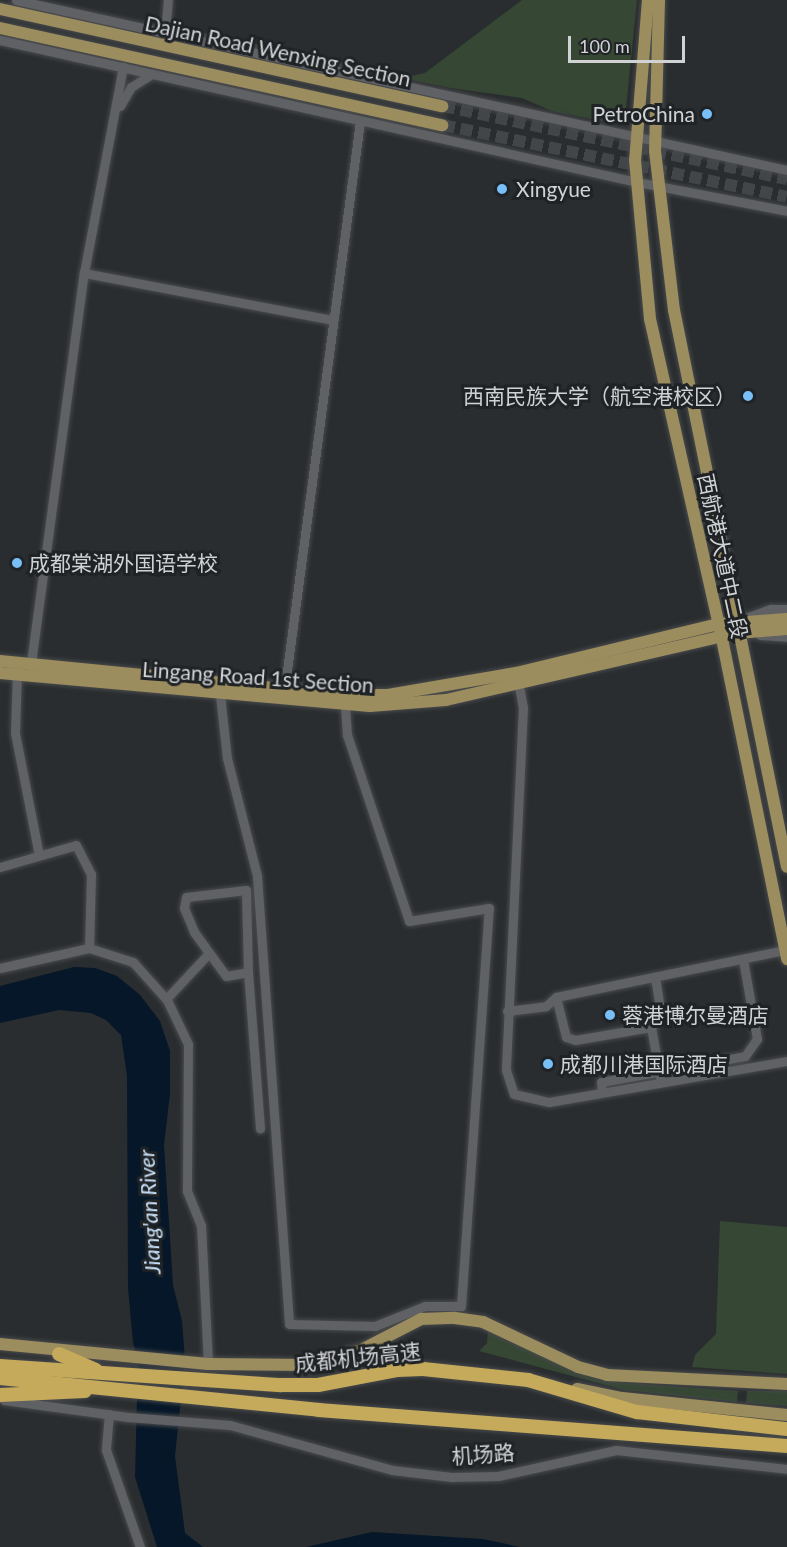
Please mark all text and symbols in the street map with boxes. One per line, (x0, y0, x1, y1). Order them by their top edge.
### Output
street label: Dajian Road Wenxing Section (143, 10, 413, 92)
scale bar (571, 24, 688, 62)
text: 100 m (579, 35, 630, 57)
place label: PetroChina (592, 101, 695, 127)
marker: PetroChina (700, 107, 714, 121)
place label: Xingyue (516, 176, 591, 202)
marker: Xingyue (493, 180, 511, 198)
place label: 西南民族大学（航空港校区） (463, 383, 736, 409)
marker: 西南民族大学（航空港校区） (741, 389, 755, 403)
street label: 西航港大道中二段 (693, 471, 753, 641)
place label: 成都棠湖外国语学校 (29, 550, 218, 576)
marker: 成都棠湖外国语学校 (10, 556, 24, 570)
street label: Lingang Road 1st Section (141, 656, 375, 698)
place label: 蓉港博尔曼酒店 (622, 1002, 769, 1028)
marker: 蓉港博尔曼酒店 (603, 1008, 617, 1022)
place label: 成都川港国际酒店 (560, 1051, 728, 1077)
marker: 成都川港国际酒店 (541, 1057, 555, 1071)
water label: Jiang'an River (133, 1149, 165, 1275)
street label: 成都机场高速 (294, 1338, 422, 1376)
street label: 机场路 (451, 1439, 515, 1469)

